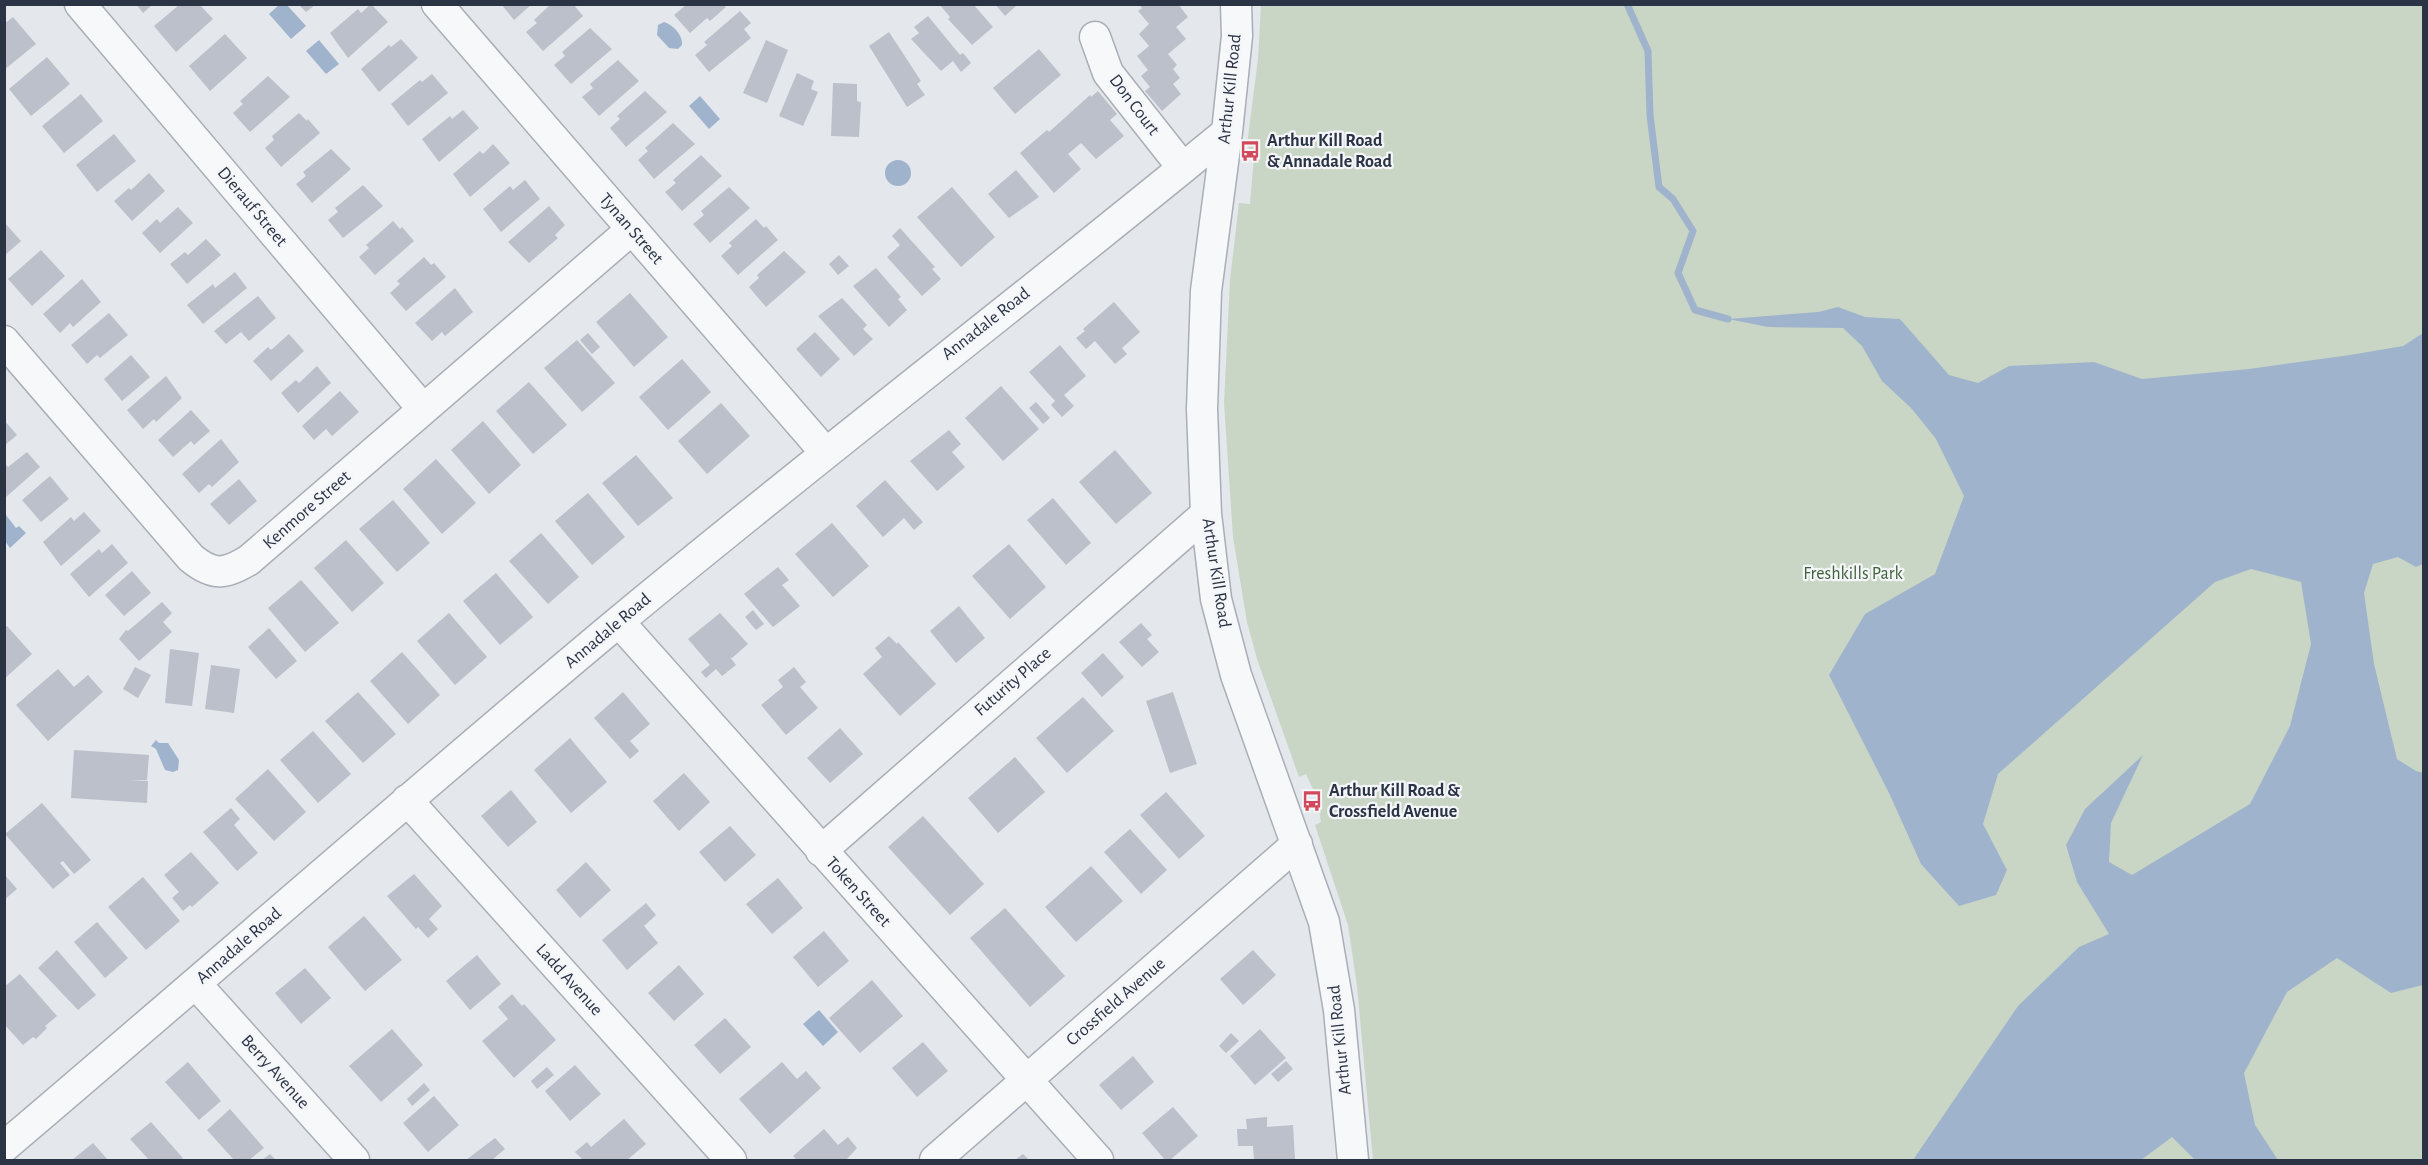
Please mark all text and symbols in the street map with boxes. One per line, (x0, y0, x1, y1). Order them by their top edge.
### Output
street label: Arthur Kill Road (1215, 33, 1245, 145)
street label: Don Court (1105, 71, 1163, 139)
place label: Arthur Kill Road & Annadale Road (1267, 132, 1392, 171)
bus stop icon: Arthur Kill Road & Annadale Road (1238, 139, 1262, 163)
street label: Dierauf Street (214, 164, 291, 251)
street label: Tynan Street (596, 190, 667, 268)
street label: Annadale Road (939, 284, 1033, 364)
street label: Kenmore Street (260, 467, 354, 553)
street label: Arthur Kill Road (1198, 517, 1234, 629)
park label: Freshkills Park (1803, 565, 1903, 583)
street label: Annadale Road (562, 590, 654, 672)
street label: Futurity Place (971, 644, 1055, 720)
place label: Arthur Kill Road & Crossfield Avenue (1329, 782, 1460, 821)
bus stop icon: Arthur Kill Road & Crossfield Avenue (1300, 789, 1324, 813)
street label: Token Street (822, 854, 894, 931)
street label: Annadale Road (193, 904, 285, 988)
street label: Ladd Avenue (532, 941, 606, 1019)
street label: Crossfield Avenue (1063, 954, 1169, 1050)
street label: Arthur Kill Road (1325, 984, 1355, 1096)
street label: Berry Avenue (237, 1032, 313, 1112)

